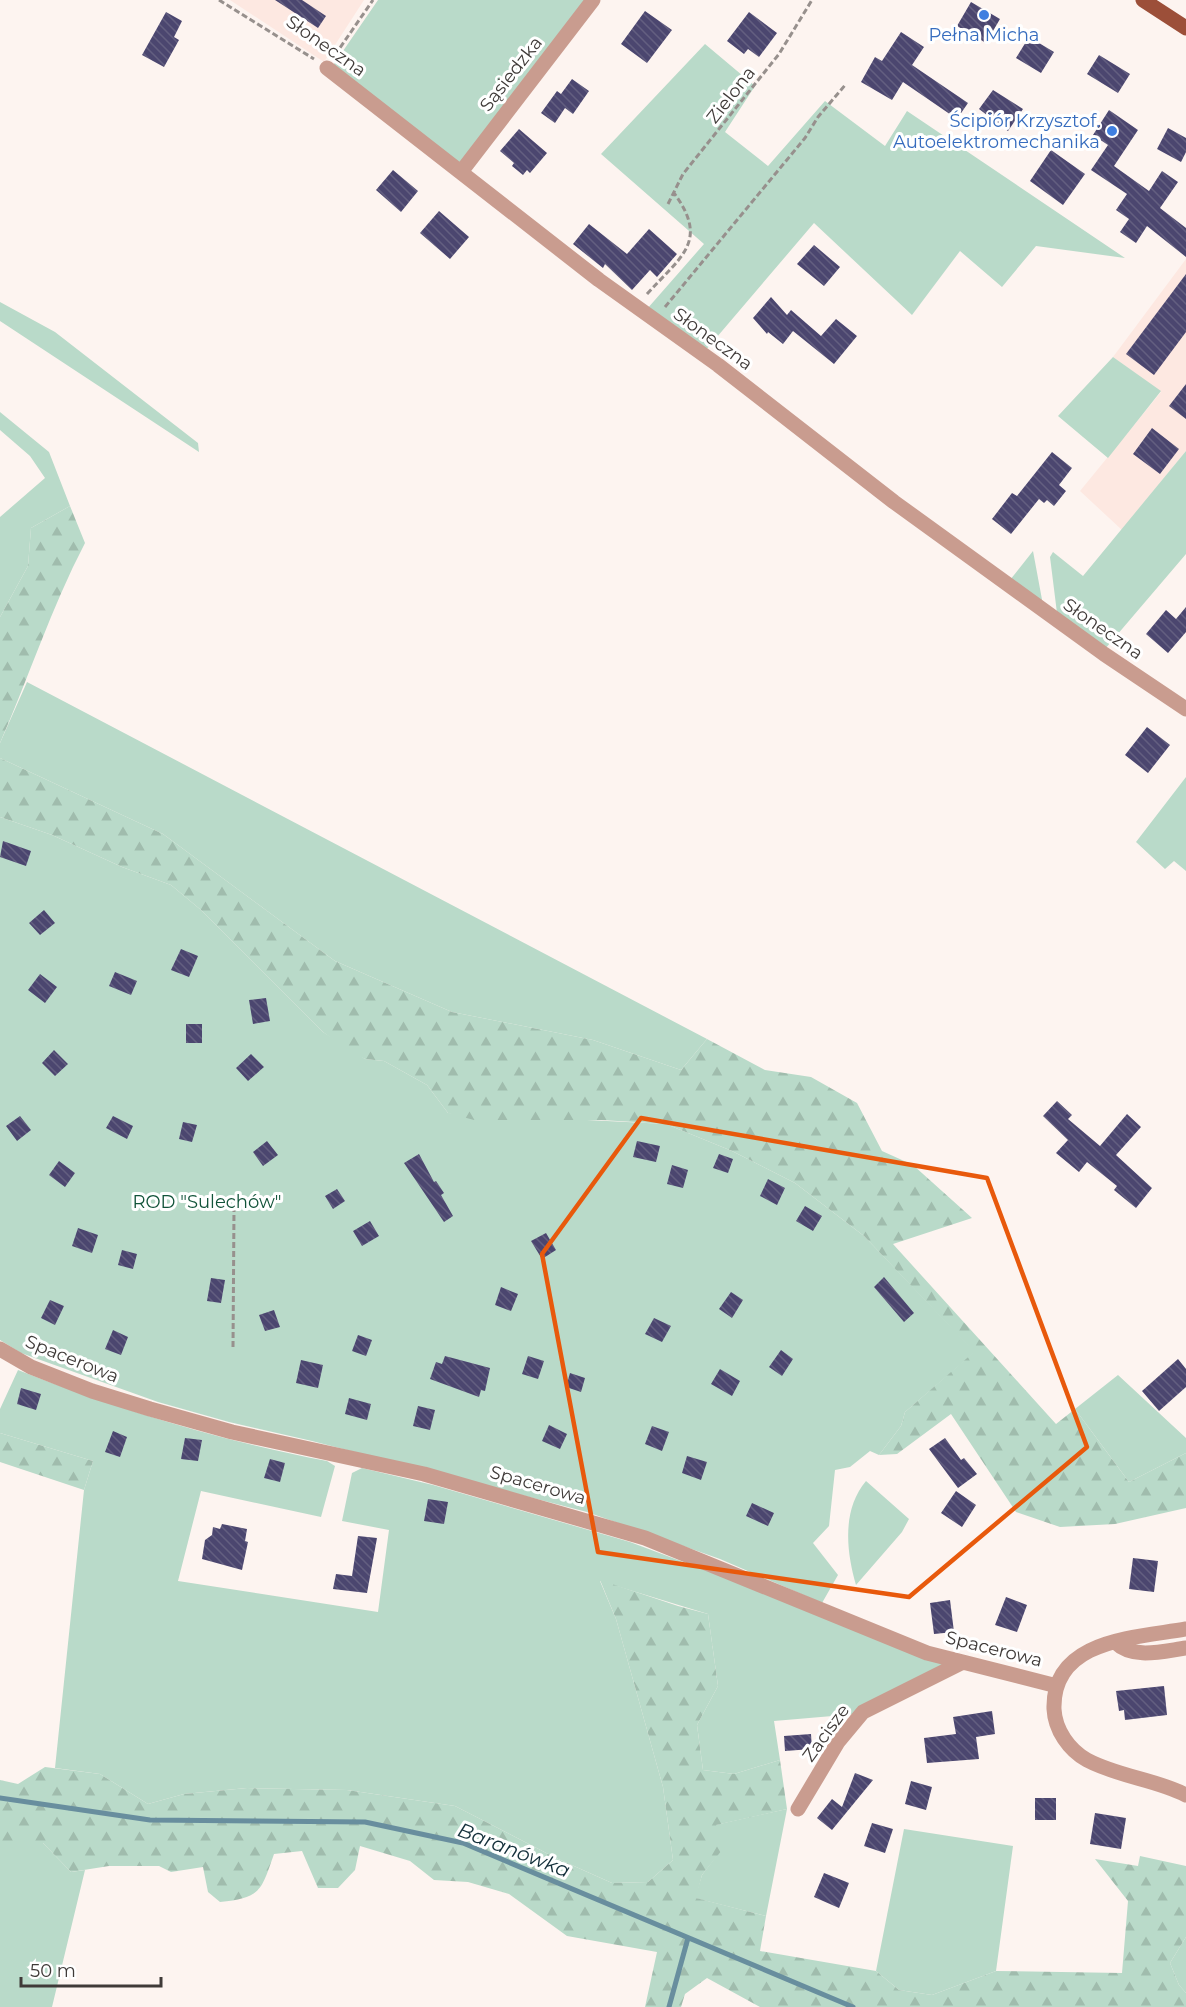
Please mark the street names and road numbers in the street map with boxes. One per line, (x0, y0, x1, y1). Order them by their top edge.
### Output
street label: Słoneczna (282, 10, 370, 82)
street label: Sąsiedzka (475, 32, 547, 116)
street label: Zielona (702, 62, 760, 128)
street label: Słoneczna (669, 303, 757, 375)
street label: Słoneczna (1059, 593, 1147, 665)
street label: Spacerowa (22, 1330, 122, 1388)
street label: Spacerowa (487, 1461, 589, 1509)
street label: Spacerowa (943, 1626, 1045, 1672)
street label: Zacisze (798, 1700, 854, 1766)

